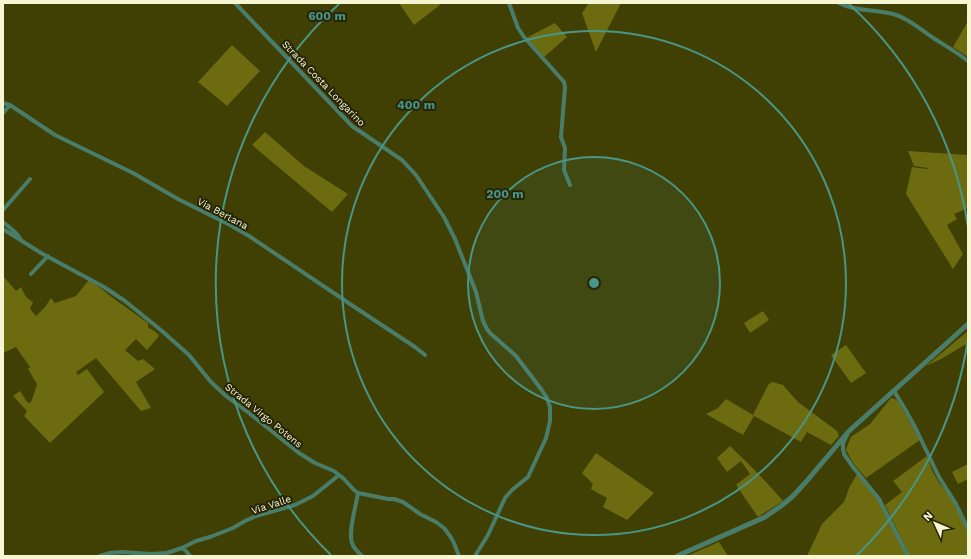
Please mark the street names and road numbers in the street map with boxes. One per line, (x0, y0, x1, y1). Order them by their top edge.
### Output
street label: Strada Costa Longarino (280, 38, 367, 128)
street label: Via Bertana (196, 195, 250, 232)
street label: Strada Virgo Potens (223, 381, 304, 450)
street label: Via Valle (250, 493, 293, 516)

